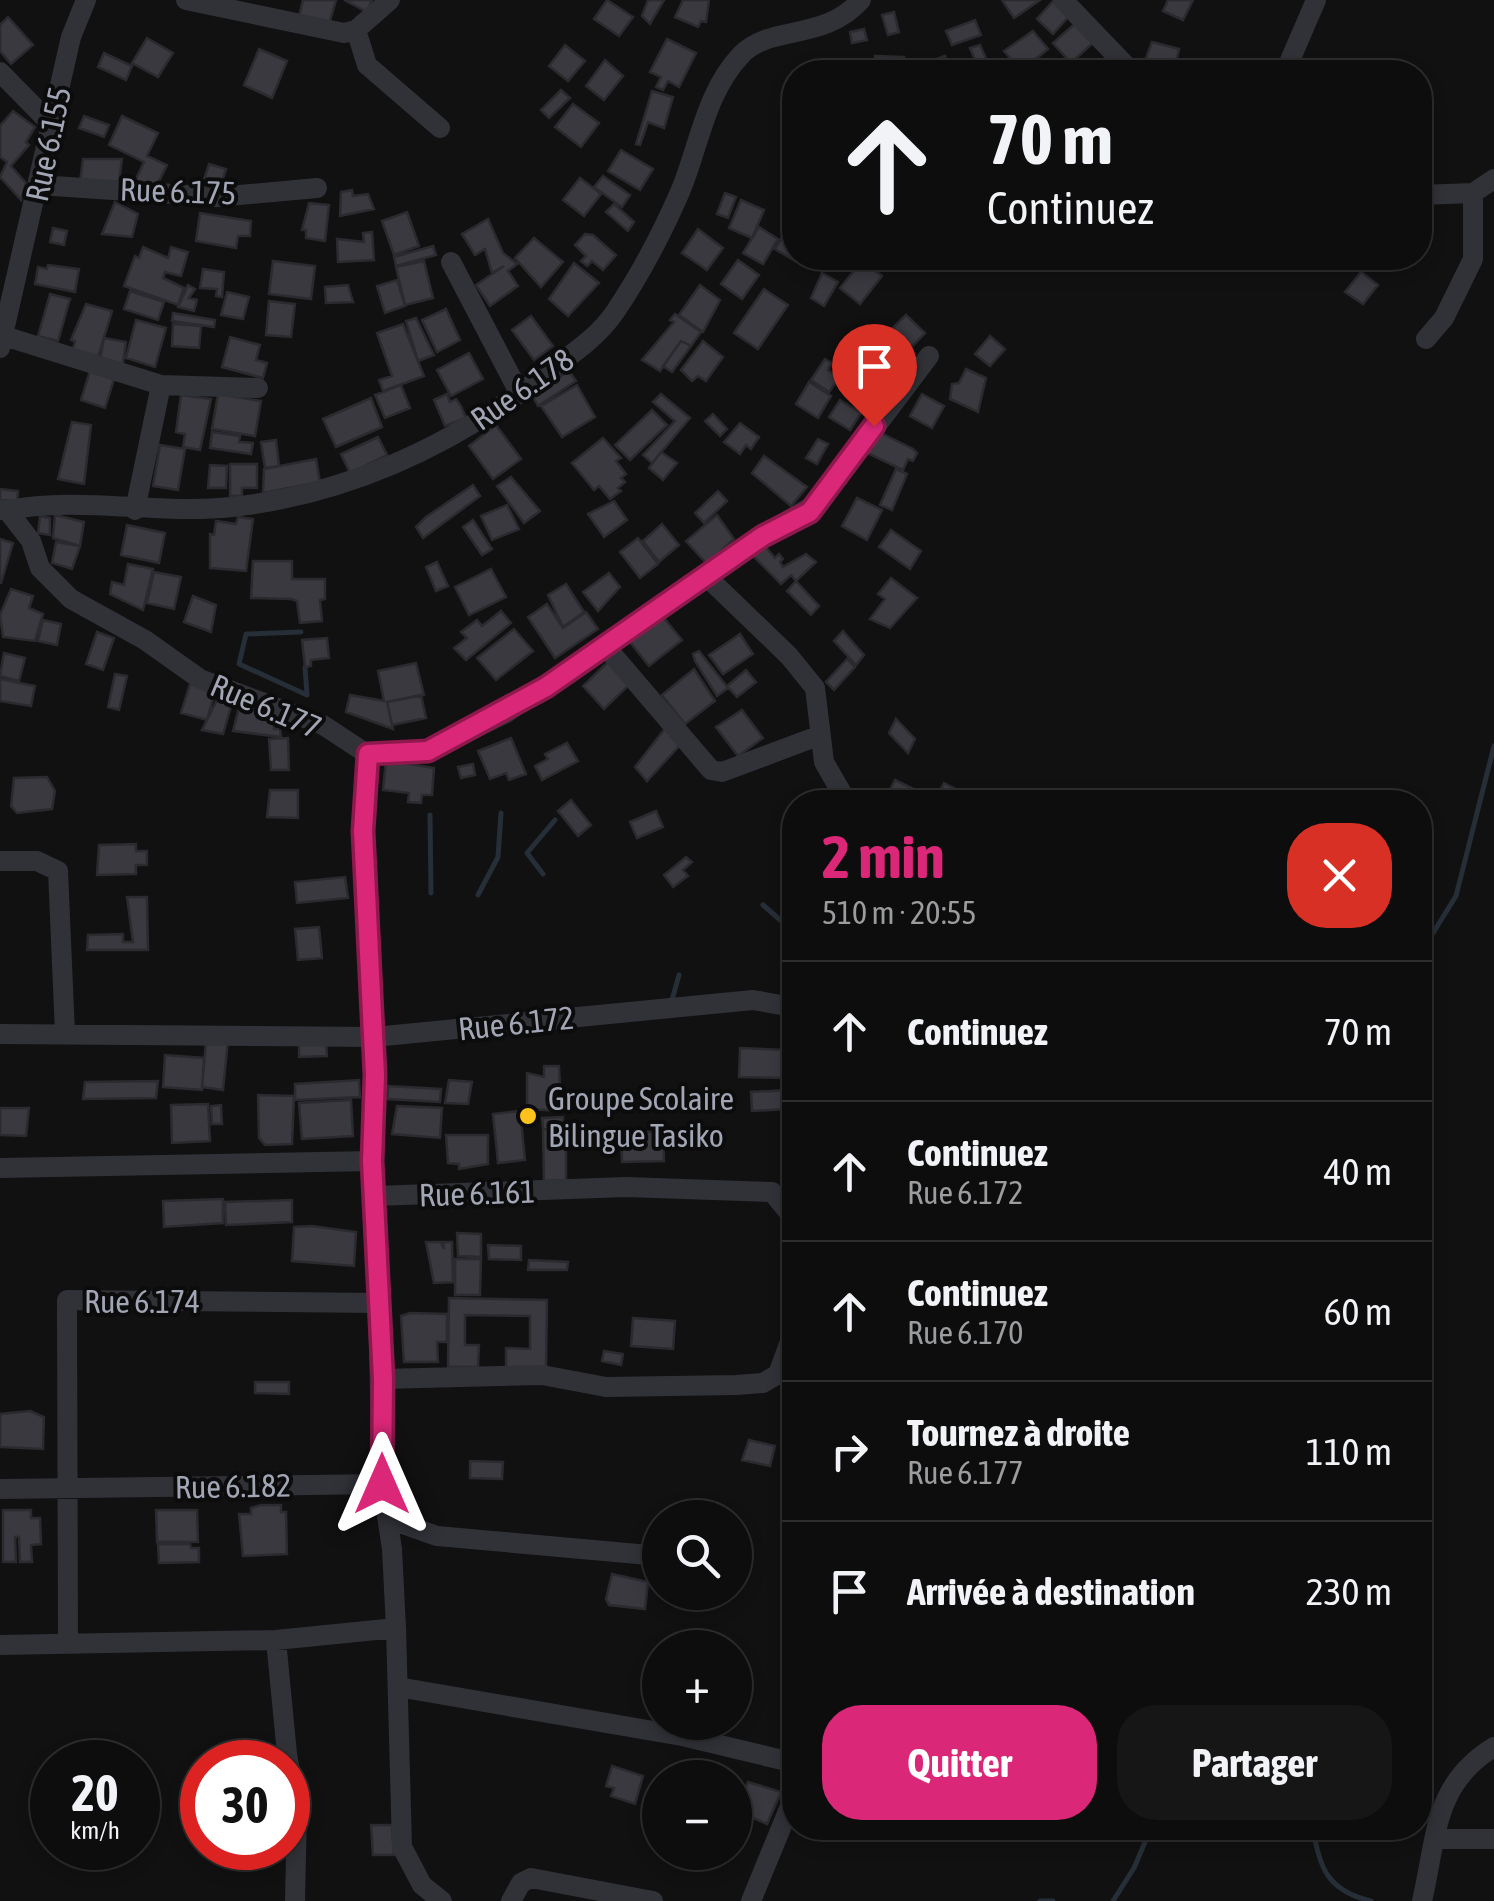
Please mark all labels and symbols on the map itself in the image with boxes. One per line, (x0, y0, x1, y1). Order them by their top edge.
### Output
street label: Rue 6.155 (18, 83, 78, 205)
street label: Rue 6.175 (119, 170, 237, 212)
pin (832, 324, 917, 427)
street label: Rue 6.178 (464, 341, 580, 437)
street label: Rue 6.177 (205, 666, 327, 746)
street label: Rue 6.172 (456, 999, 576, 1047)
place label: Groupe Scolaire Bilingue Tasiko (548, 1080, 734, 1154)
marker: Groupe Scolaire Bilingue Tasiko (517, 1105, 539, 1127)
street label: Rue 6.161 (418, 1172, 536, 1214)
street label: Rue 6.174 (84, 1283, 200, 1320)
position arrow (330, 1432, 434, 1536)
street label: Rue 6.182 (175, 1466, 291, 1506)
speed limit sign: 30 (180, 1740, 310, 1870)

